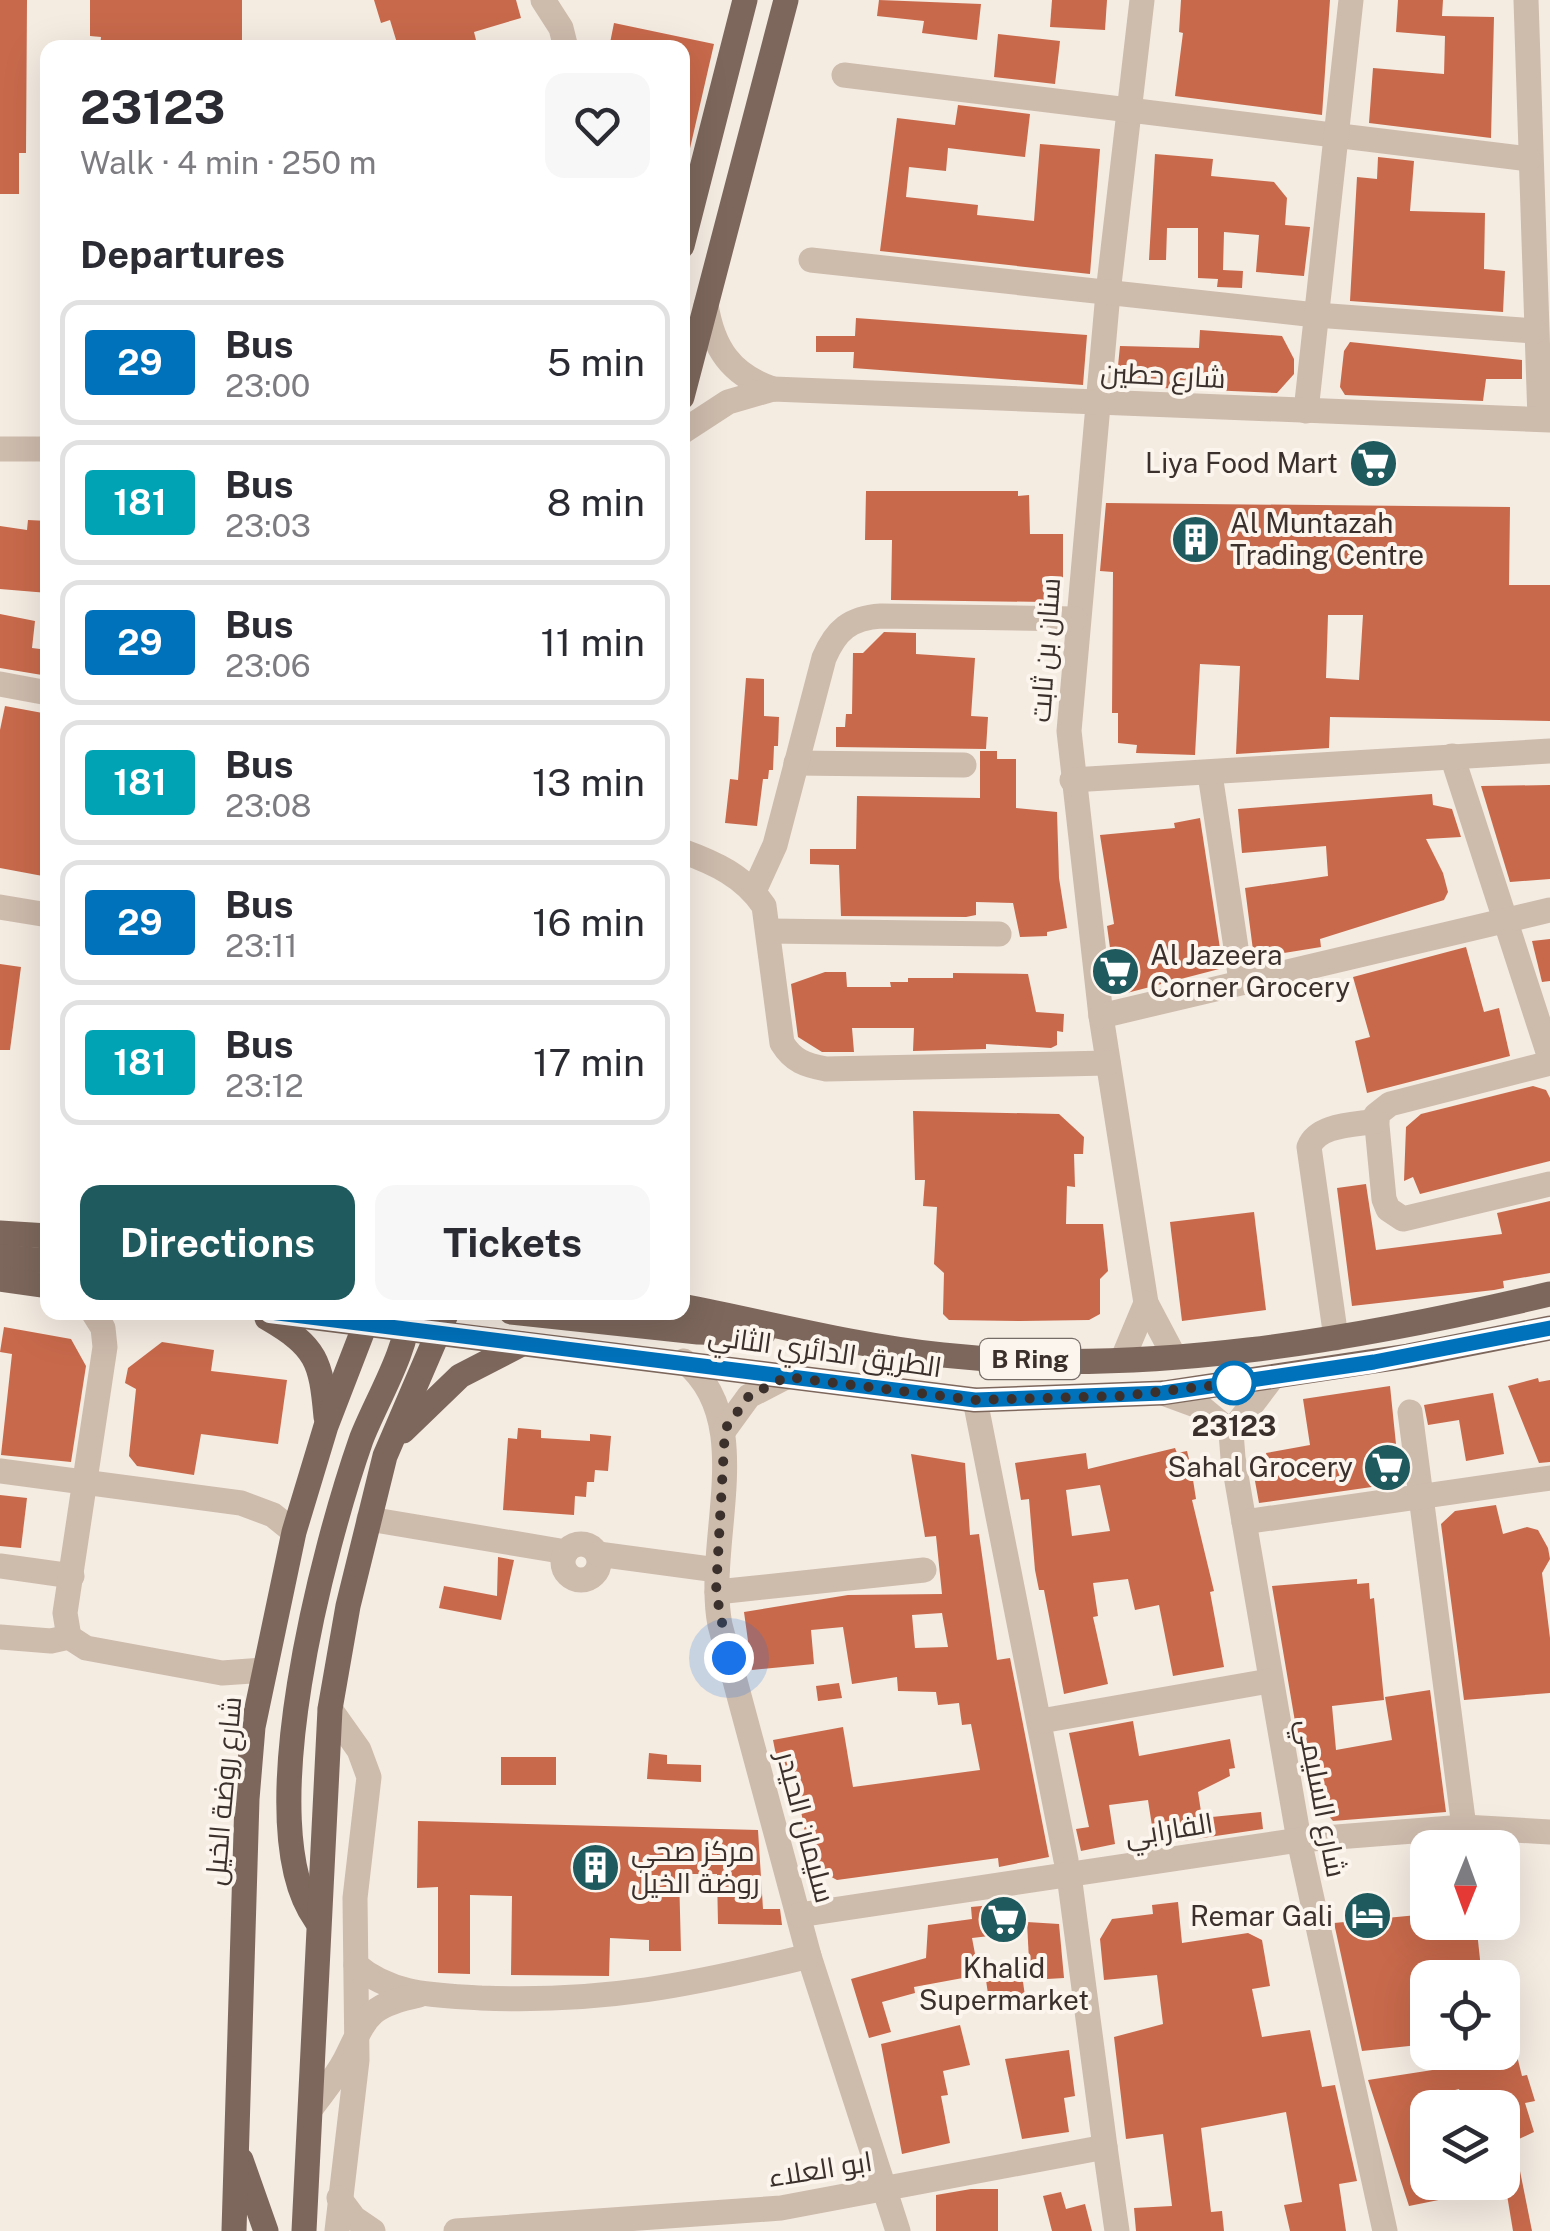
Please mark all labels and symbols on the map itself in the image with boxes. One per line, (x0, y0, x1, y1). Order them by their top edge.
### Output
street label: شارع حطين (1099, 355, 1226, 397)
supermarket icon: Liya Food Mart (1347, 437, 1399, 489)
place label: Liya Food Mart (1145, 446, 1338, 479)
place label: Al Muntazah Trading Centre (1230, 506, 1424, 571)
building icon: Al Muntazah Trading Centre (1169, 513, 1221, 565)
street label: سنان بن ثابت (1023, 576, 1067, 724)
place label: Al Jazeera Corner Grocery (1150, 938, 1350, 1003)
supermarket icon: Al Jazeera Corner Grocery (1089, 945, 1141, 997)
street label: الطريق الدائري الثاني (705, 1318, 944, 1389)
road number: B Ring (980, 1339, 1080, 1379)
marker: 23123 (1213, 1362, 1255, 1404)
place label: 23123 (1192, 1409, 1276, 1442)
supermarket icon: Sahal Grocery (1362, 1441, 1414, 1493)
place label: Sahal Grocery (1168, 1450, 1353, 1483)
your location (704, 1633, 754, 1683)
street label: شارع روضة الخيل (198, 1695, 250, 1887)
street label: شارع السليمي (1285, 1716, 1354, 1881)
street label: سليمان الحيدر (769, 1746, 843, 1906)
street label: الفارابي (1123, 1805, 1216, 1858)
north arrow (1410, 1830, 1520, 1940)
place label: مركز صحي روضة الخيل (631, 1834, 760, 1900)
building icon: مركز صحي روضة الخيل (570, 1841, 622, 1893)
hotel icon: Remar Gali (1342, 1890, 1394, 1942)
supermarket icon: Khalid Supermarket (978, 1894, 1030, 1946)
place label: Remar Gali (1190, 1899, 1333, 1932)
place label: Khalid Supermarket (919, 1951, 1089, 2016)
street label: ابو العلاء (765, 2144, 874, 2193)

